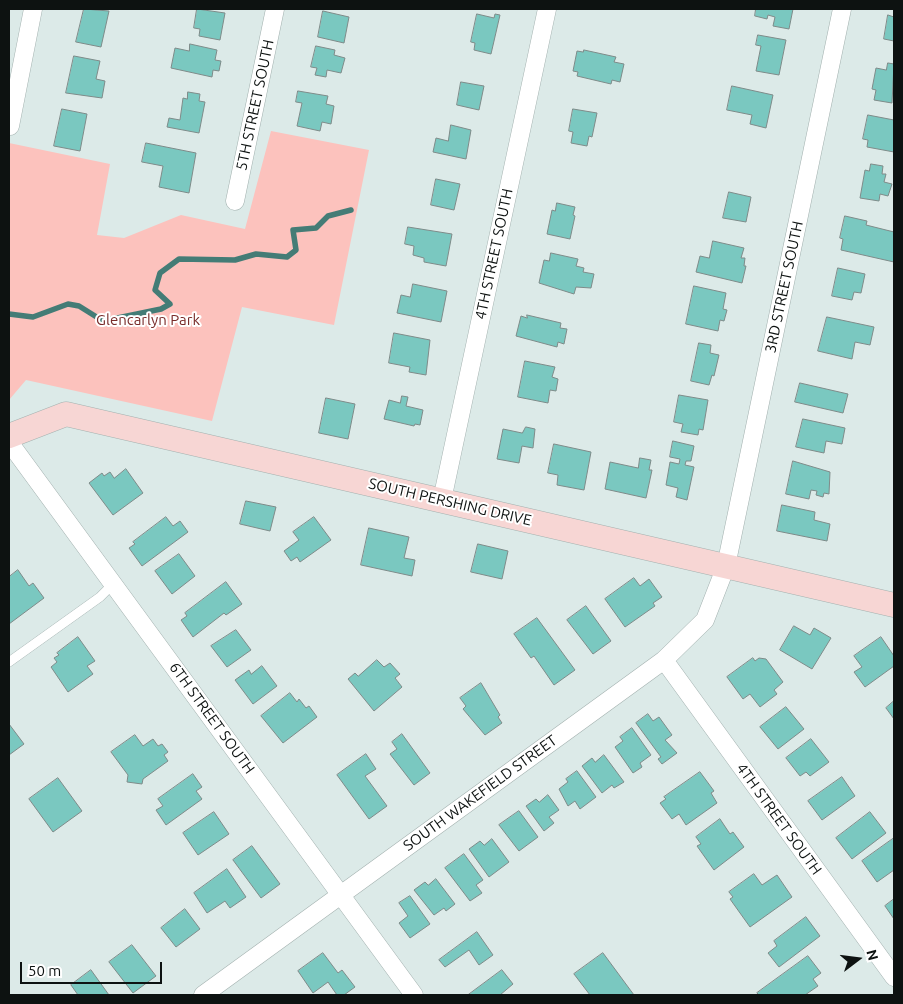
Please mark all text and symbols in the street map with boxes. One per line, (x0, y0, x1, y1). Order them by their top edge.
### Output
street label: 5TH STREET SOUTH (232, 38, 278, 172)
street label: 4TH STREET SOUTH (471, 187, 517, 321)
street label: 3RD STREET SOUTH (761, 219, 807, 355)
park label: Glencarlyn Park (96, 311, 200, 329)
street label: SOUTH PERSHING DRIVE (367, 474, 533, 530)
street label: 6TH STREET SOUTH (166, 659, 258, 777)
street label: SOUTH WAKEFIELD STREET (400, 731, 560, 855)
street label: 4TH STREET SOUTH (733, 760, 825, 878)
north arrow (833, 934, 883, 984)
text: N (863, 948, 882, 962)
scale bar (22, 952, 165, 984)
text: 50 m (28, 962, 61, 979)

